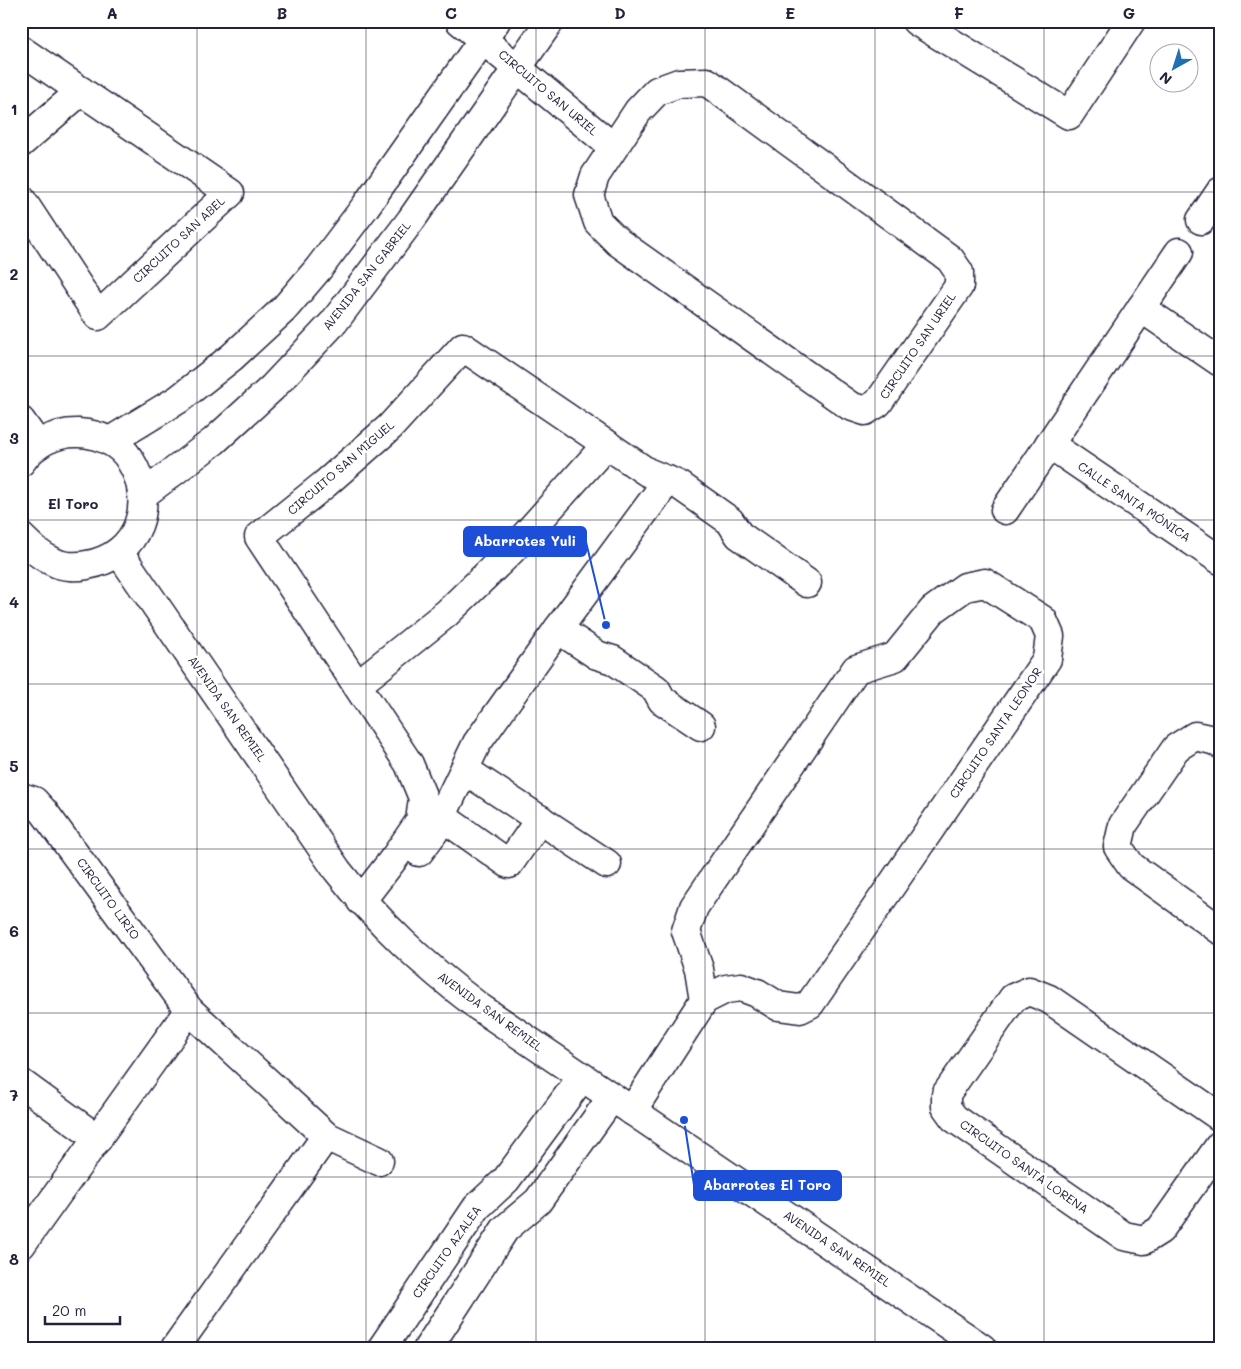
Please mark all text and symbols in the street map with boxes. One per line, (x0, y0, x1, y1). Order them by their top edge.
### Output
text: A (106, 2, 118, 23)
text: B (277, 2, 287, 23)
text: C (445, 2, 457, 23)
text: D (614, 2, 626, 23)
text: E (785, 2, 795, 23)
text: F (954, 2, 964, 23)
text: G (1123, 2, 1135, 23)
north arrow (1148, 42, 1198, 92)
street label: CIRCUITO SAN URIEL (496, 46, 602, 139)
text: N (1155, 68, 1176, 89)
text: 1 (10, 98, 18, 119)
street label: CIRCUITO SAN ABEL (129, 192, 228, 286)
street label: AVENIDA SAN GABRIEL (319, 217, 414, 333)
text: 2 (10, 263, 19, 284)
street label: CIRCUITO SAN URIEL (876, 288, 959, 402)
street label: CIRCUITO SAN MIGUEL (284, 416, 397, 518)
text: 3 (9, 427, 19, 448)
street label: CALLE SANTA MÓNICA (1075, 457, 1194, 545)
district label: El Toro (48, 494, 99, 513)
callout: Abarrotes Yuli (464, 527, 586, 556)
text: Abarrotes Yuli (474, 531, 576, 550)
text: 4 (9, 591, 19, 612)
street label: AVENIDA SAN REMIEL (185, 652, 271, 765)
street label: CIRCUITO SANTA LEONOR (945, 664, 1045, 801)
text: 5 (9, 755, 19, 776)
street label: CIRCUITO LIRIO (74, 854, 144, 943)
text: 6 (9, 920, 19, 941)
street label: AVENIDA SAN REMIEL (435, 968, 547, 1055)
text: 7 (10, 1084, 19, 1105)
street label: CIRCUITO SANTA LORENA (957, 1116, 1092, 1217)
callout: Abarrotes El Toro (694, 1171, 841, 1200)
text: Abarrotes El Toro (703, 1175, 831, 1194)
street label: CIRCUITO AZALEA (408, 1202, 484, 1301)
street label: AVENIDA SAN REMIEL (781, 1206, 895, 1290)
text: 8 (9, 1248, 19, 1269)
scale bar (45, 1294, 120, 1326)
text: 20 m (52, 1300, 86, 1320)

